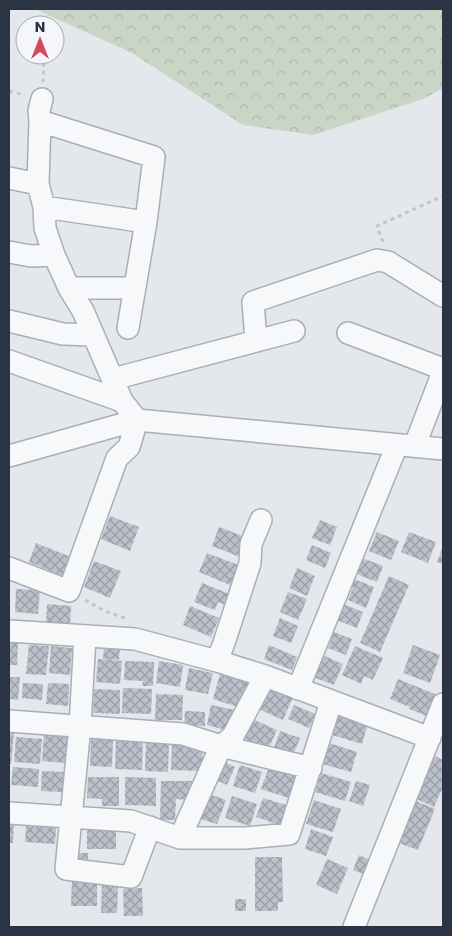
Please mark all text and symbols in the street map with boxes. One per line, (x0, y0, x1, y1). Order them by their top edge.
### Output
north arrow (15, 15, 65, 65)
text: N (35, 17, 45, 37)

